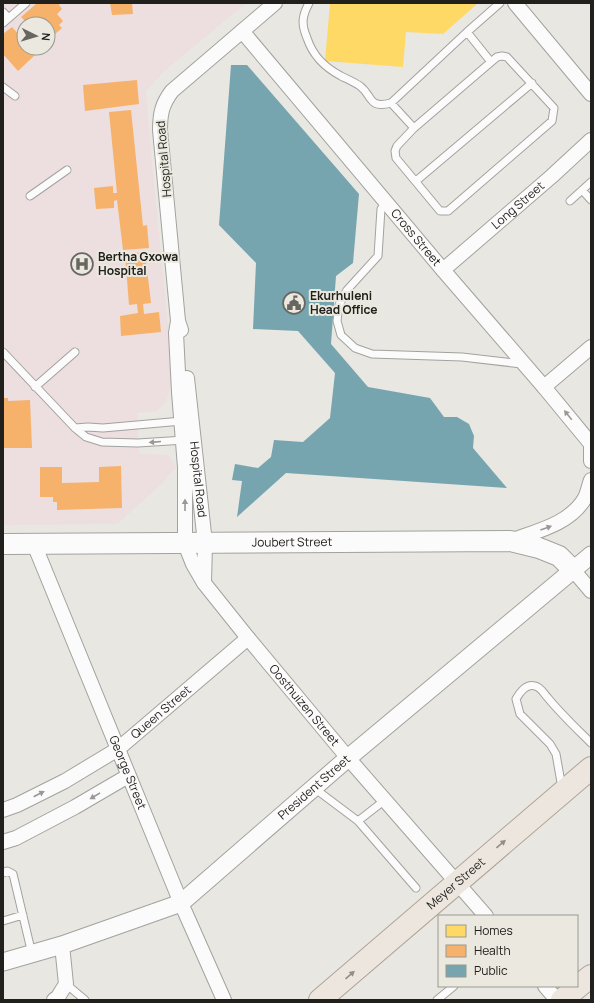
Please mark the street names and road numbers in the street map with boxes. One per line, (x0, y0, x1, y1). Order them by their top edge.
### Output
street label: Hospital Road (152, 120, 175, 198)
street label: Long Street (487, 177, 548, 233)
street label: Cross Street (387, 205, 445, 270)
street label: Hospital Road (186, 440, 211, 518)
street label: Joubert Street (252, 533, 333, 551)
street label: Oosthuizen Street (265, 661, 344, 750)
street label: Queen Street (127, 681, 195, 743)
street label: George Street (105, 733, 151, 812)
street label: President Street (274, 751, 354, 823)
street label: Meyer Street (423, 853, 489, 913)

